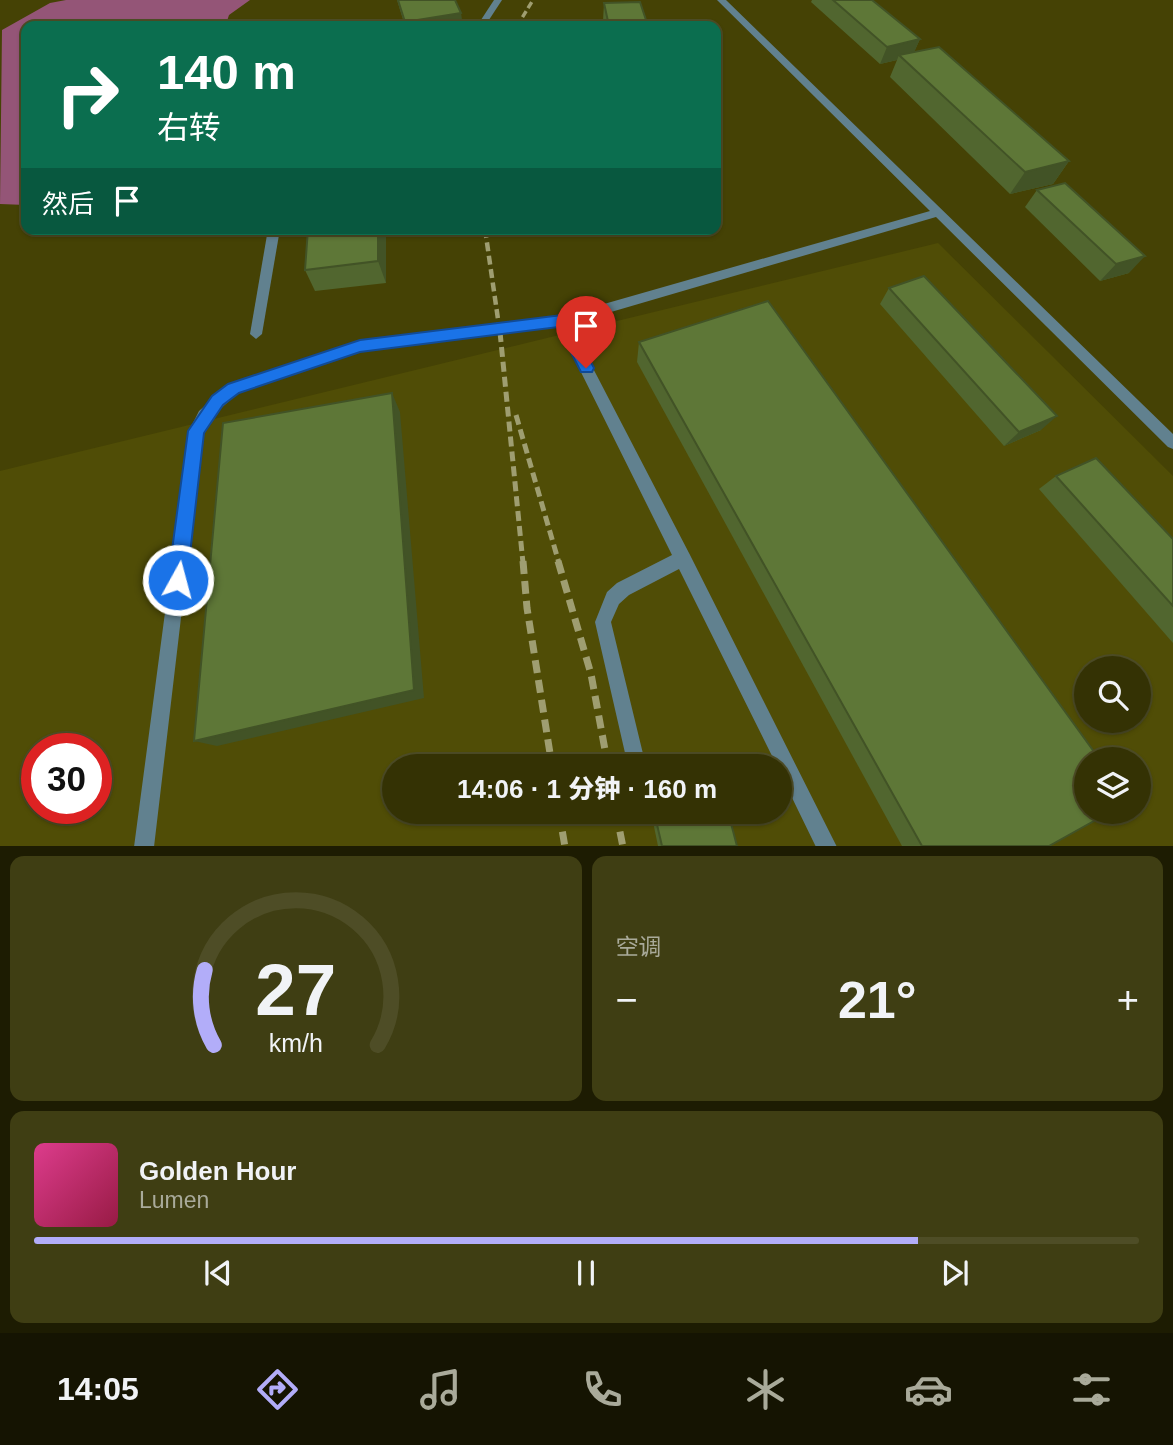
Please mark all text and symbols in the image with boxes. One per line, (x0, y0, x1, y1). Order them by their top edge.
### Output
text: 140 m (157, 45, 296, 99)
icon: right (42, 49, 133, 140)
text: 右转 (157, 110, 221, 146)
icon: arrive (108, 182, 146, 220)
text: 然后 (42, 189, 94, 219)
pin (556, 296, 616, 368)
icon: arrive (567, 307, 605, 345)
position arrow (141, 543, 215, 617)
map controls (1074, 656, 1151, 824)
button: search (1074, 656, 1151, 733)
speed limit sign: 30 (21, 733, 112, 824)
button: layers (1074, 747, 1151, 824)
text: 14:06 · 1 分钟 · 160 m (457, 774, 717, 804)
text: 空调 (616, 934, 662, 960)
text: 27 (255, 949, 336, 1030)
text: 21° (838, 971, 917, 1029)
text: − (616, 979, 638, 1021)
text: + (1117, 979, 1139, 1021)
text: km/h (269, 1028, 323, 1056)
text: Golden Hour (139, 1156, 296, 1186)
text: Lumen (139, 1187, 209, 1213)
icon: previous (199, 1254, 237, 1292)
icon: pause (567, 1254, 605, 1292)
icon: next (936, 1254, 974, 1292)
icon: directions (253, 1365, 302, 1414)
icon: music (416, 1365, 465, 1414)
icon: phone (578, 1365, 627, 1414)
icon: climate (741, 1365, 790, 1414)
icon: car (904, 1365, 953, 1414)
icon: filters (1067, 1365, 1116, 1414)
text: 14:05 (57, 1371, 139, 1407)

